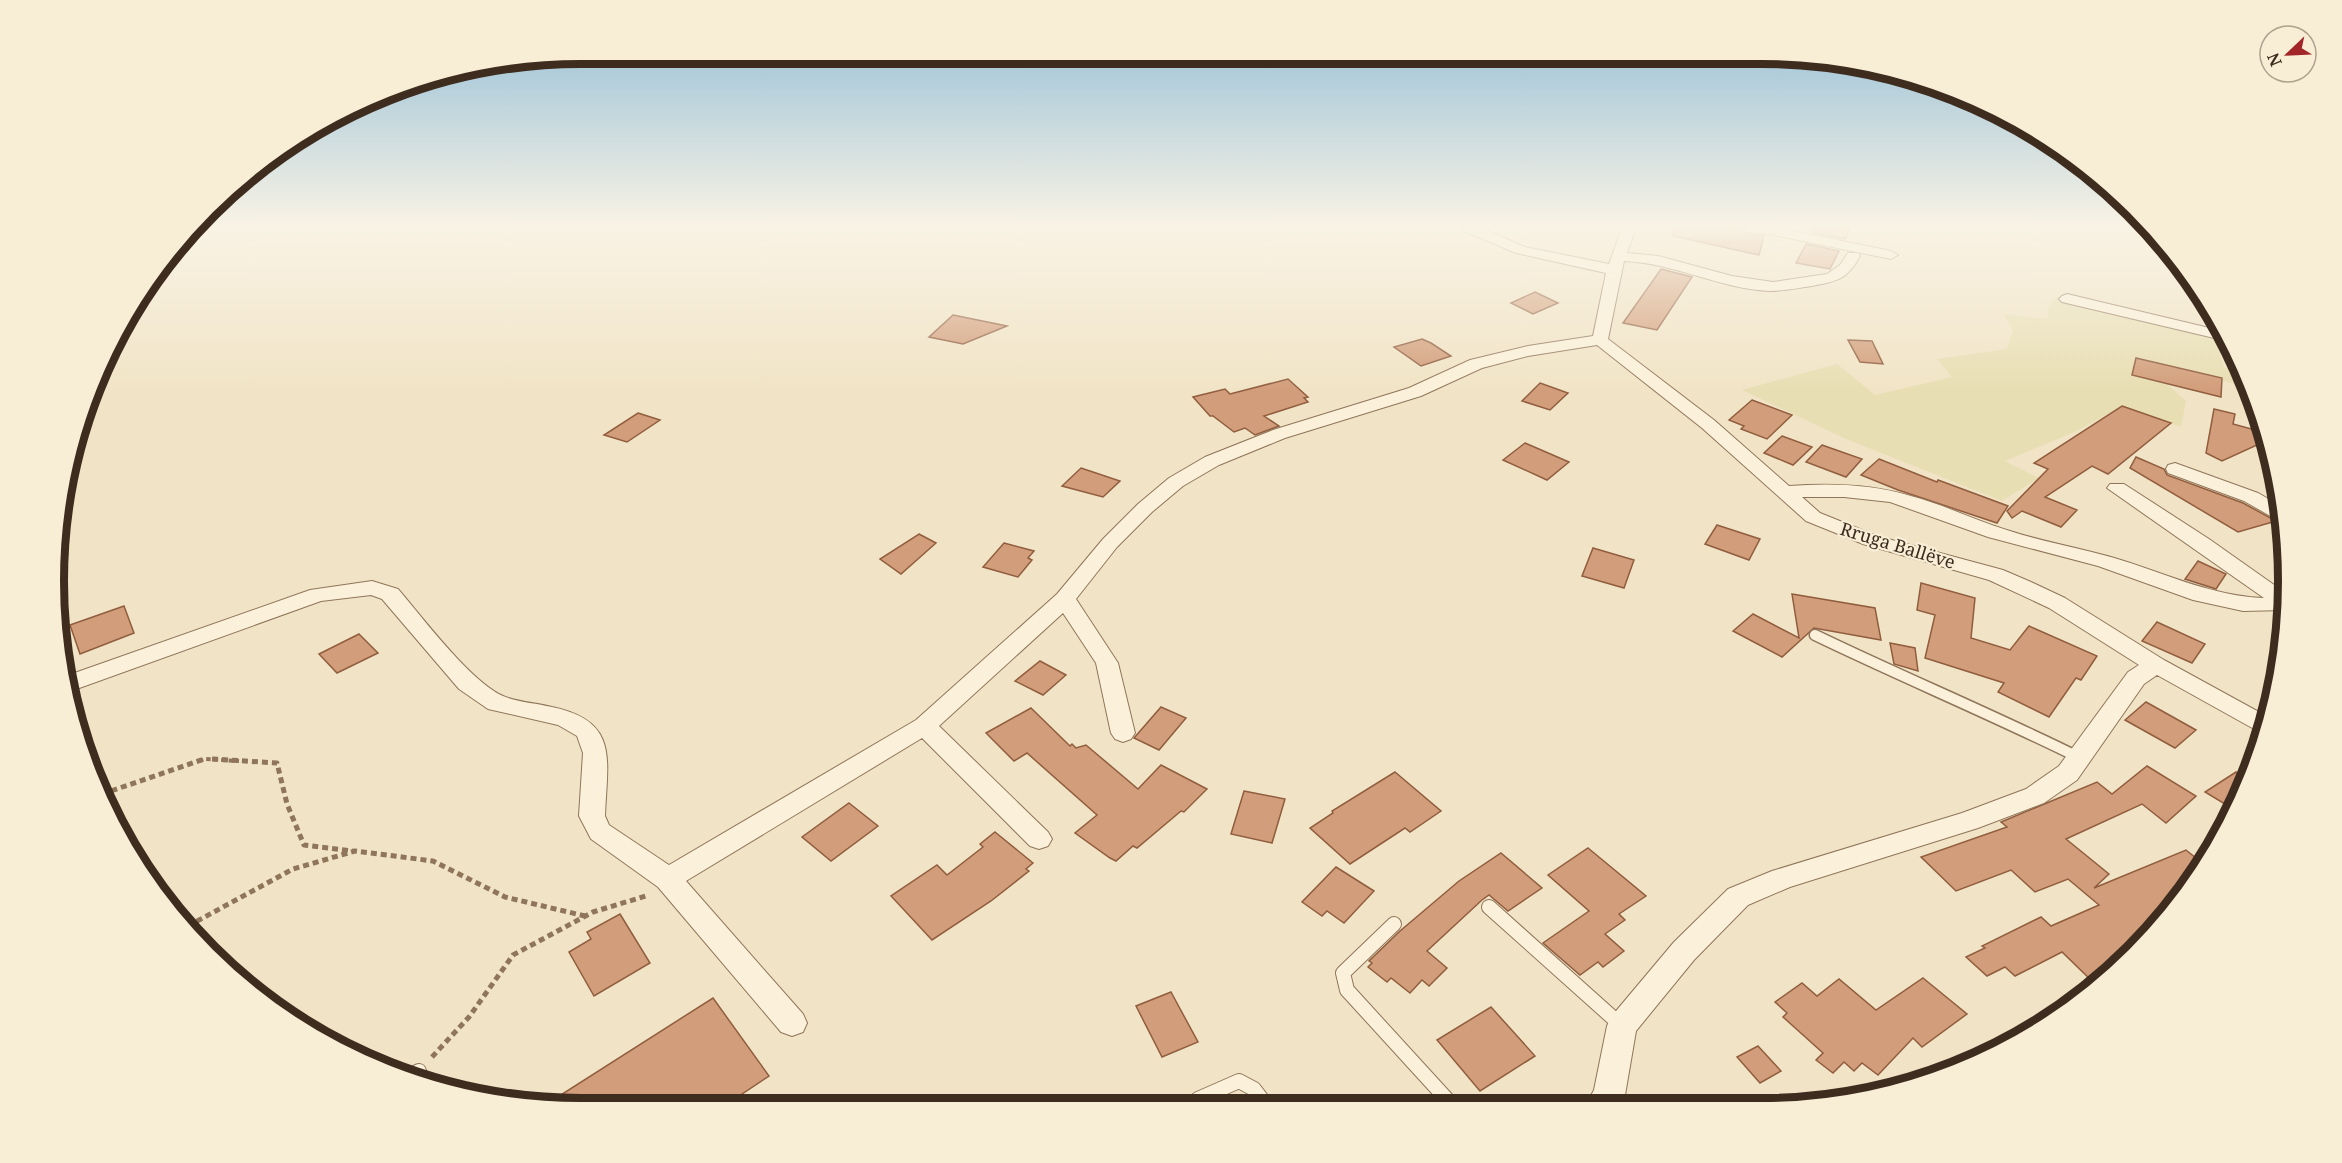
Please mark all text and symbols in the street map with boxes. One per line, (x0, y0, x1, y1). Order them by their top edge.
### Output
north arrow (2258, 24, 2318, 84)
text: N (2261, 49, 2287, 70)
street label: Rruga Ballëve (1838, 516, 1958, 574)

